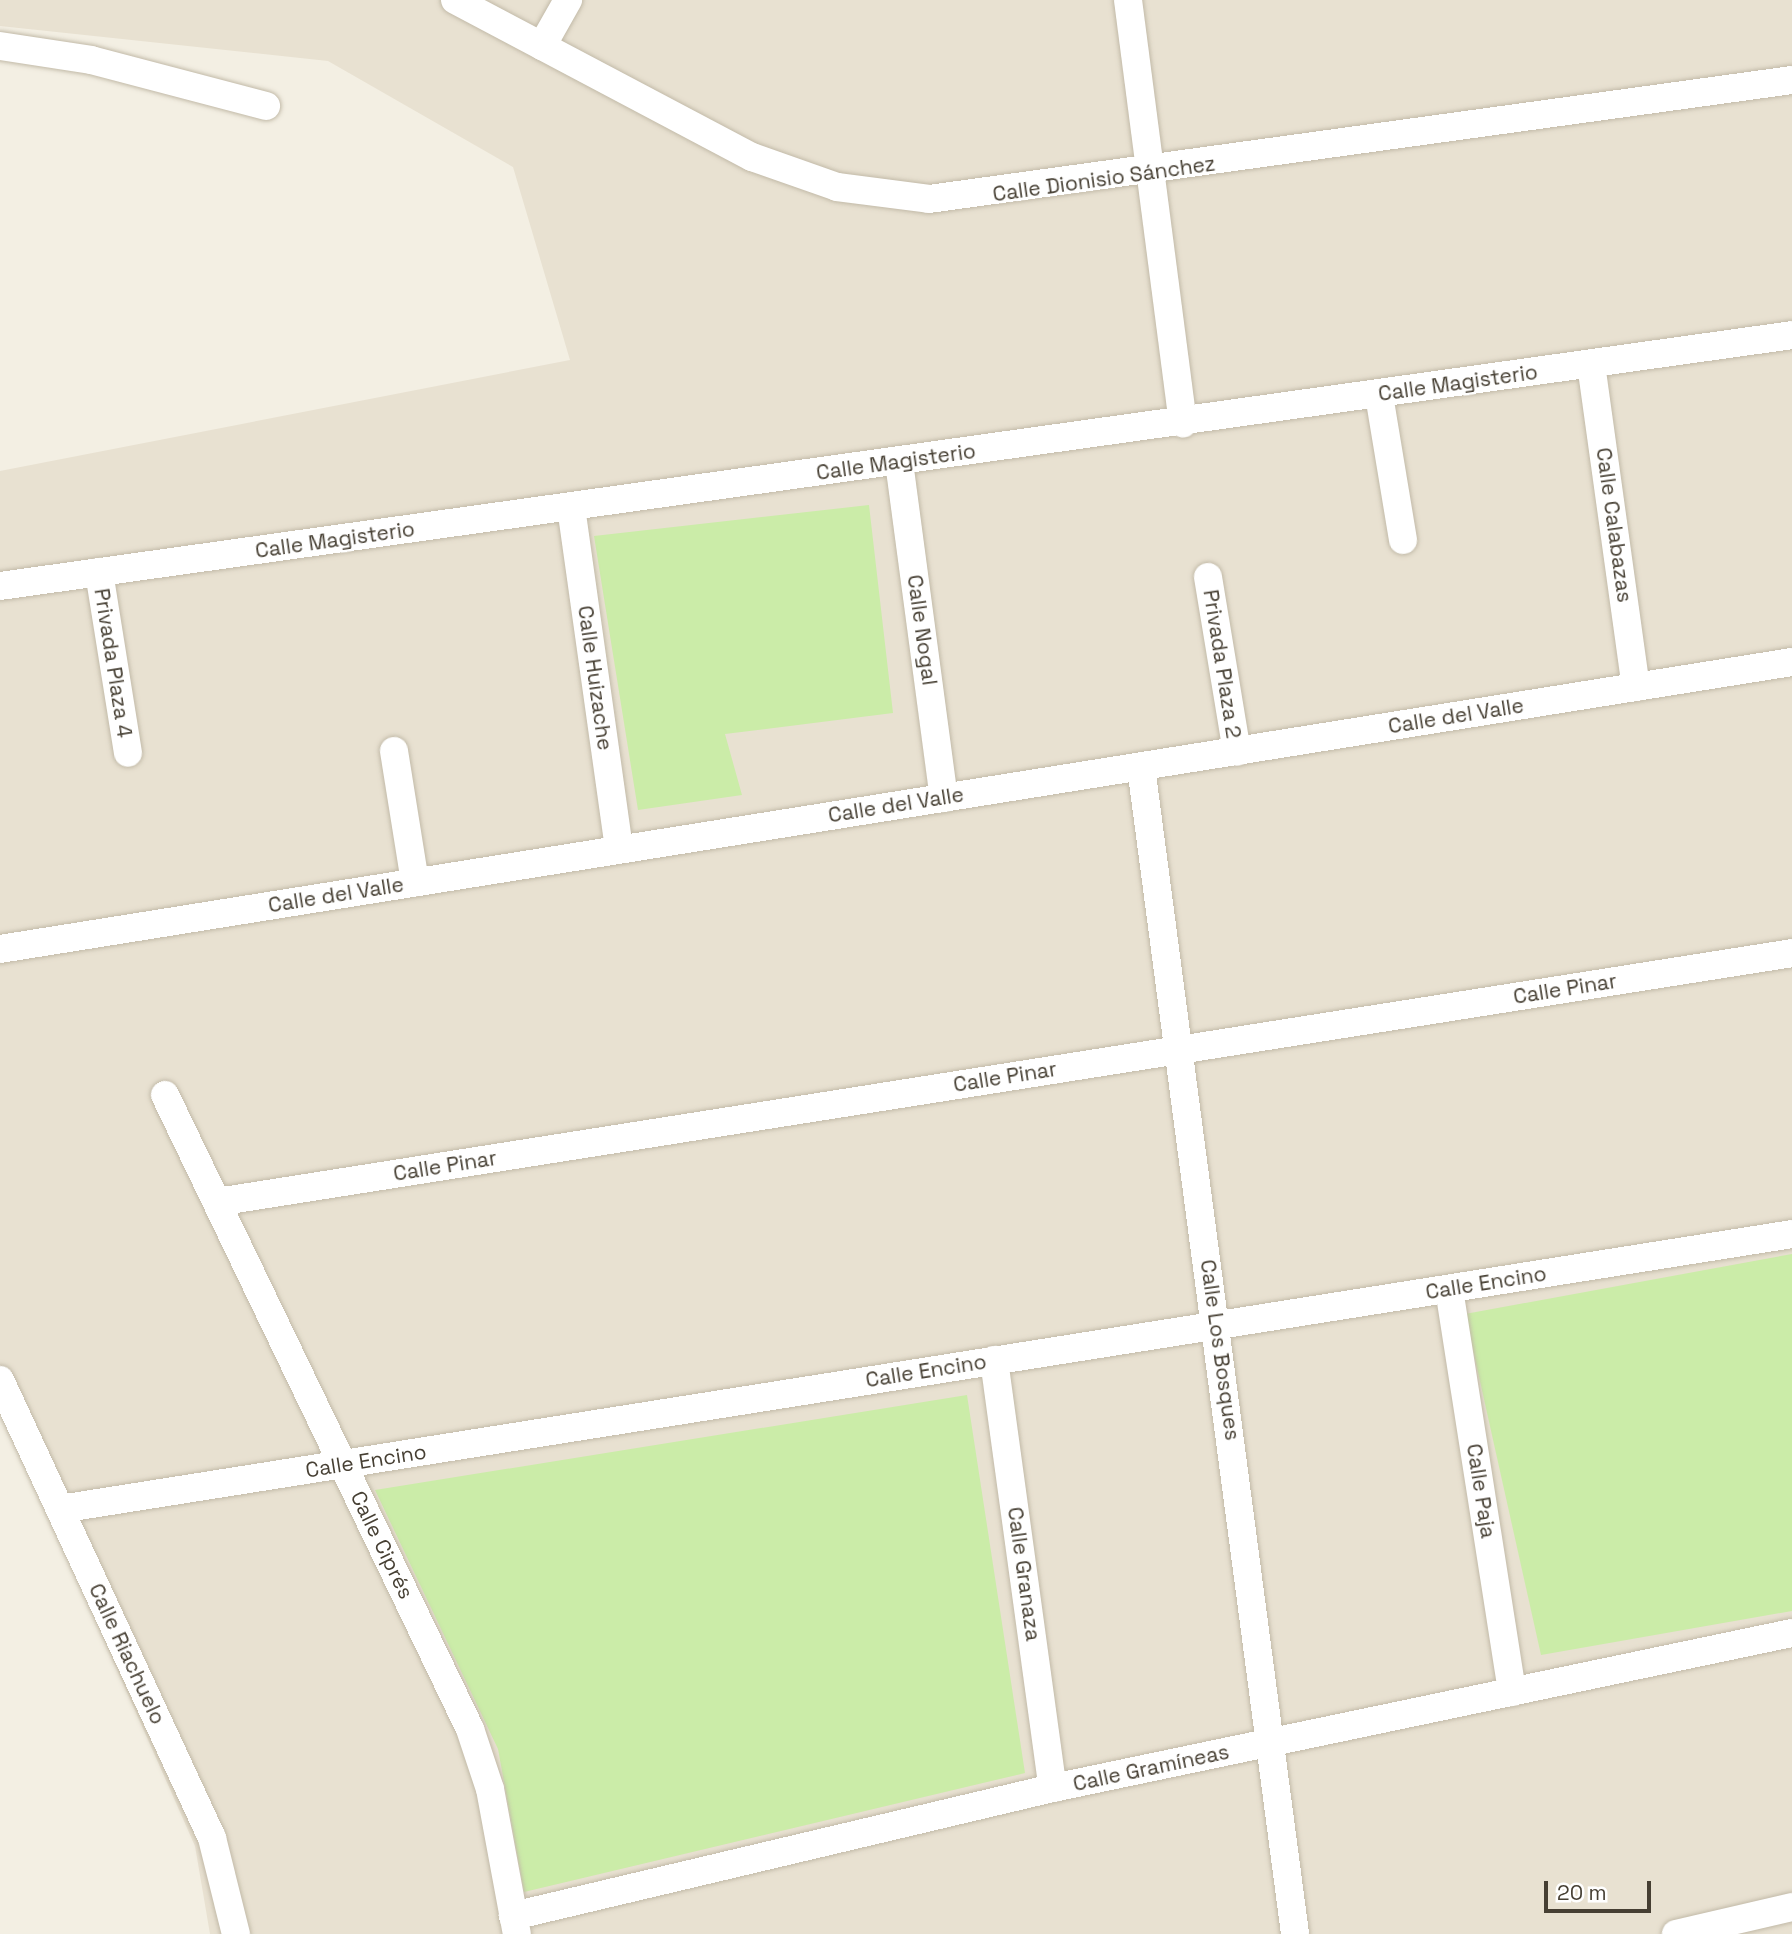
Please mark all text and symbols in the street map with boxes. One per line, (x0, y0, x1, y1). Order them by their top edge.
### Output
street label: Calle Dionisio Sánchez (991, 151, 1217, 207)
street label: Calle Magisterio (1377, 359, 1539, 407)
street label: Calle Magisterio (815, 438, 977, 486)
street label: Calle Calabazas (1591, 446, 1637, 604)
street label: Calle Magisterio (254, 516, 416, 564)
street label: Calle Nogal (902, 573, 942, 687)
street label: Privada Plaza 4 (89, 587, 137, 739)
street label: Privada Plaza 2 (1198, 588, 1246, 740)
street label: Calle Huizache (572, 604, 618, 752)
street label: Calle del Valle (1386, 693, 1526, 739)
street label: Calle del Valle (826, 782, 966, 828)
street label: Calle del Valle (266, 872, 406, 918)
street label: Calle Pinar (1512, 968, 1618, 1010)
street label: Calle Pinar (952, 1056, 1058, 1098)
street label: Calle Pinar (392, 1145, 498, 1187)
street label: Calle Los Bosques (1195, 1258, 1245, 1442)
street label: Calle Encino (1424, 1261, 1548, 1305)
street label: Calle Encino (864, 1349, 988, 1393)
street label: Calle Encino (304, 1439, 428, 1483)
street label: Calle Paja (1461, 1442, 1501, 1540)
street label: Calle Ciprés (345, 1487, 419, 1603)
street label: Calle Granaza (1002, 1505, 1046, 1643)
street label: Calle Riachuelo (83, 1580, 171, 1728)
street label: Calle Gramíneas (1071, 1739, 1231, 1797)
scale bar (1547, 1868, 1654, 1912)
text: 20 m (1557, 1879, 1607, 1906)

